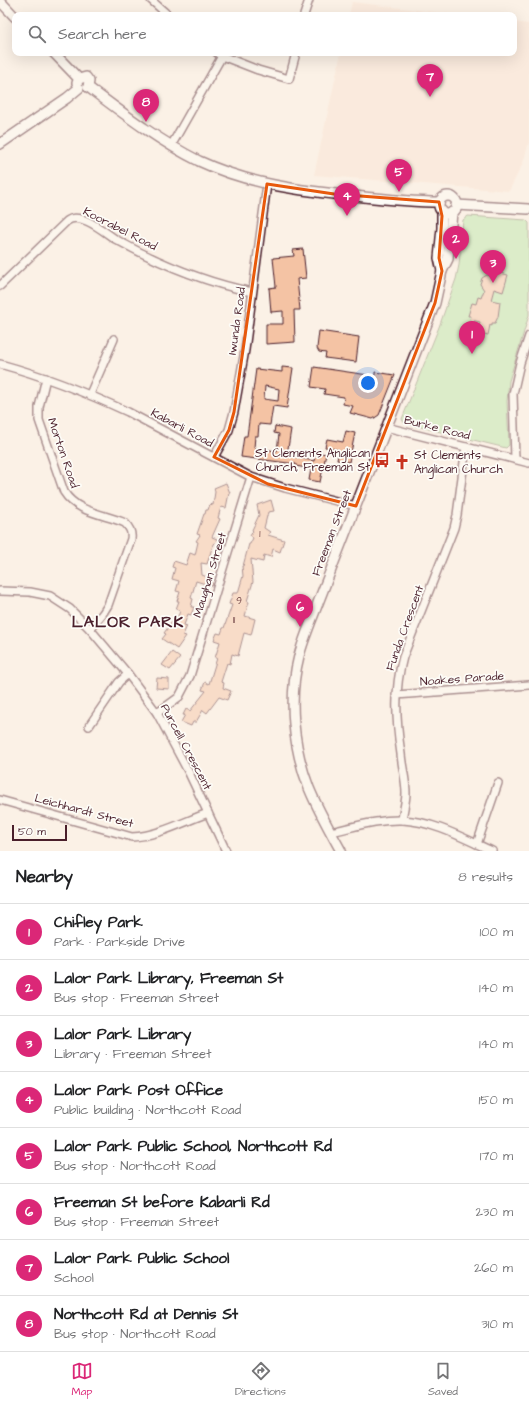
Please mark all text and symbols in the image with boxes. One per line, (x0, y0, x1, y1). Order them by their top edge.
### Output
search box (12, 12, 517, 56)
icon: search (26, 23, 48, 45)
text: Search here (58, 24, 147, 45)
pin: 7 (417, 64, 443, 97)
pin: 8 (133, 89, 159, 122)
pin: 5 (386, 159, 412, 192)
pin: 4 (334, 183, 360, 216)
street label: Koorabel Road (80, 203, 160, 255)
pin: 2 (443, 226, 469, 259)
pin: 3 (480, 250, 506, 283)
street label: Iwunda Road (224, 286, 250, 356)
pin: 1 (459, 321, 485, 354)
your location (358, 373, 378, 393)
street label: Kabarli Road (148, 404, 216, 452)
street label: Burke Road (402, 412, 472, 444)
street label: Morton Road (43, 416, 83, 490)
place label: St Clements Anglican Church, Freeman St (255, 445, 370, 476)
place label: St Clements Anglican Church (414, 447, 503, 479)
bus stop icon: St Clements Anglican Church, Freeman St (373, 451, 391, 469)
church icon: St Clements Anglican Church (393, 453, 411, 471)
street label: Freeman Street (308, 487, 356, 579)
house number: 1 (259, 527, 261, 541)
street label: Maughan Street (189, 530, 232, 620)
street label: Funda Crescent (382, 583, 428, 673)
house number: 9 (236, 594, 242, 608)
pin: 6 (287, 594, 313, 627)
district label: LALOR PARK (72, 611, 184, 633)
house number: 11 (233, 613, 236, 627)
street label: Noakes Parade (419, 668, 505, 690)
street label: Purcell Crescent (156, 701, 216, 793)
street label: Leichhardt Street (33, 790, 135, 832)
scale bar (12, 823, 67, 842)
text: 50 m (18, 824, 46, 839)
text: Nearby (16, 865, 73, 889)
text: 8 results (458, 868, 513, 886)
text: Chifley Park (54, 912, 143, 933)
text: 1 (28, 923, 30, 941)
text: 100 m (480, 923, 513, 941)
text: Park · Parkside Drive (54, 933, 185, 951)
text: Lalor Park Library, Freeman St (54, 968, 283, 989)
text: 2 (25, 979, 33, 997)
text: 140 m (479, 979, 513, 997)
text: Bus stop · Freeman Street (54, 989, 219, 1007)
text: Lalor Park Library (54, 1024, 191, 1045)
text: 3 (26, 1035, 32, 1053)
text: 140 m (479, 1035, 513, 1053)
text: Library · Freeman Street (54, 1045, 211, 1063)
text: Lalor Park Post Office (54, 1080, 223, 1101)
text: 4 (25, 1091, 33, 1109)
text: 150 m (479, 1091, 513, 1109)
text: Public building · Northcott Road (54, 1101, 241, 1119)
text: Lalor Park Public School, Northcott Rd (54, 1136, 332, 1157)
text: 5 (24, 1147, 34, 1165)
text: 170 m (480, 1147, 513, 1165)
text: Bus stop · Northcott Road (54, 1157, 216, 1175)
text: Freeman St before Kabarli Rd (54, 1192, 270, 1213)
text: 6 (25, 1203, 33, 1221)
text: 230 m (475, 1203, 513, 1221)
text: Bus stop · Freeman Street (54, 1213, 219, 1231)
text: Lalor Park Public School (54, 1248, 229, 1269)
text: 7 (25, 1259, 33, 1277)
text: 260 m (474, 1259, 513, 1277)
text: School (54, 1269, 94, 1287)
text: Northcott Rd at Dennis St (54, 1304, 238, 1325)
text: 8 (25, 1315, 33, 1333)
text: 310 m (481, 1315, 513, 1333)
text: Bus stop · Northcott Road (54, 1325, 216, 1343)
tab: Map (71, 1360, 93, 1399)
tab: Directions (235, 1360, 286, 1399)
tab: Saved (428, 1360, 458, 1399)

